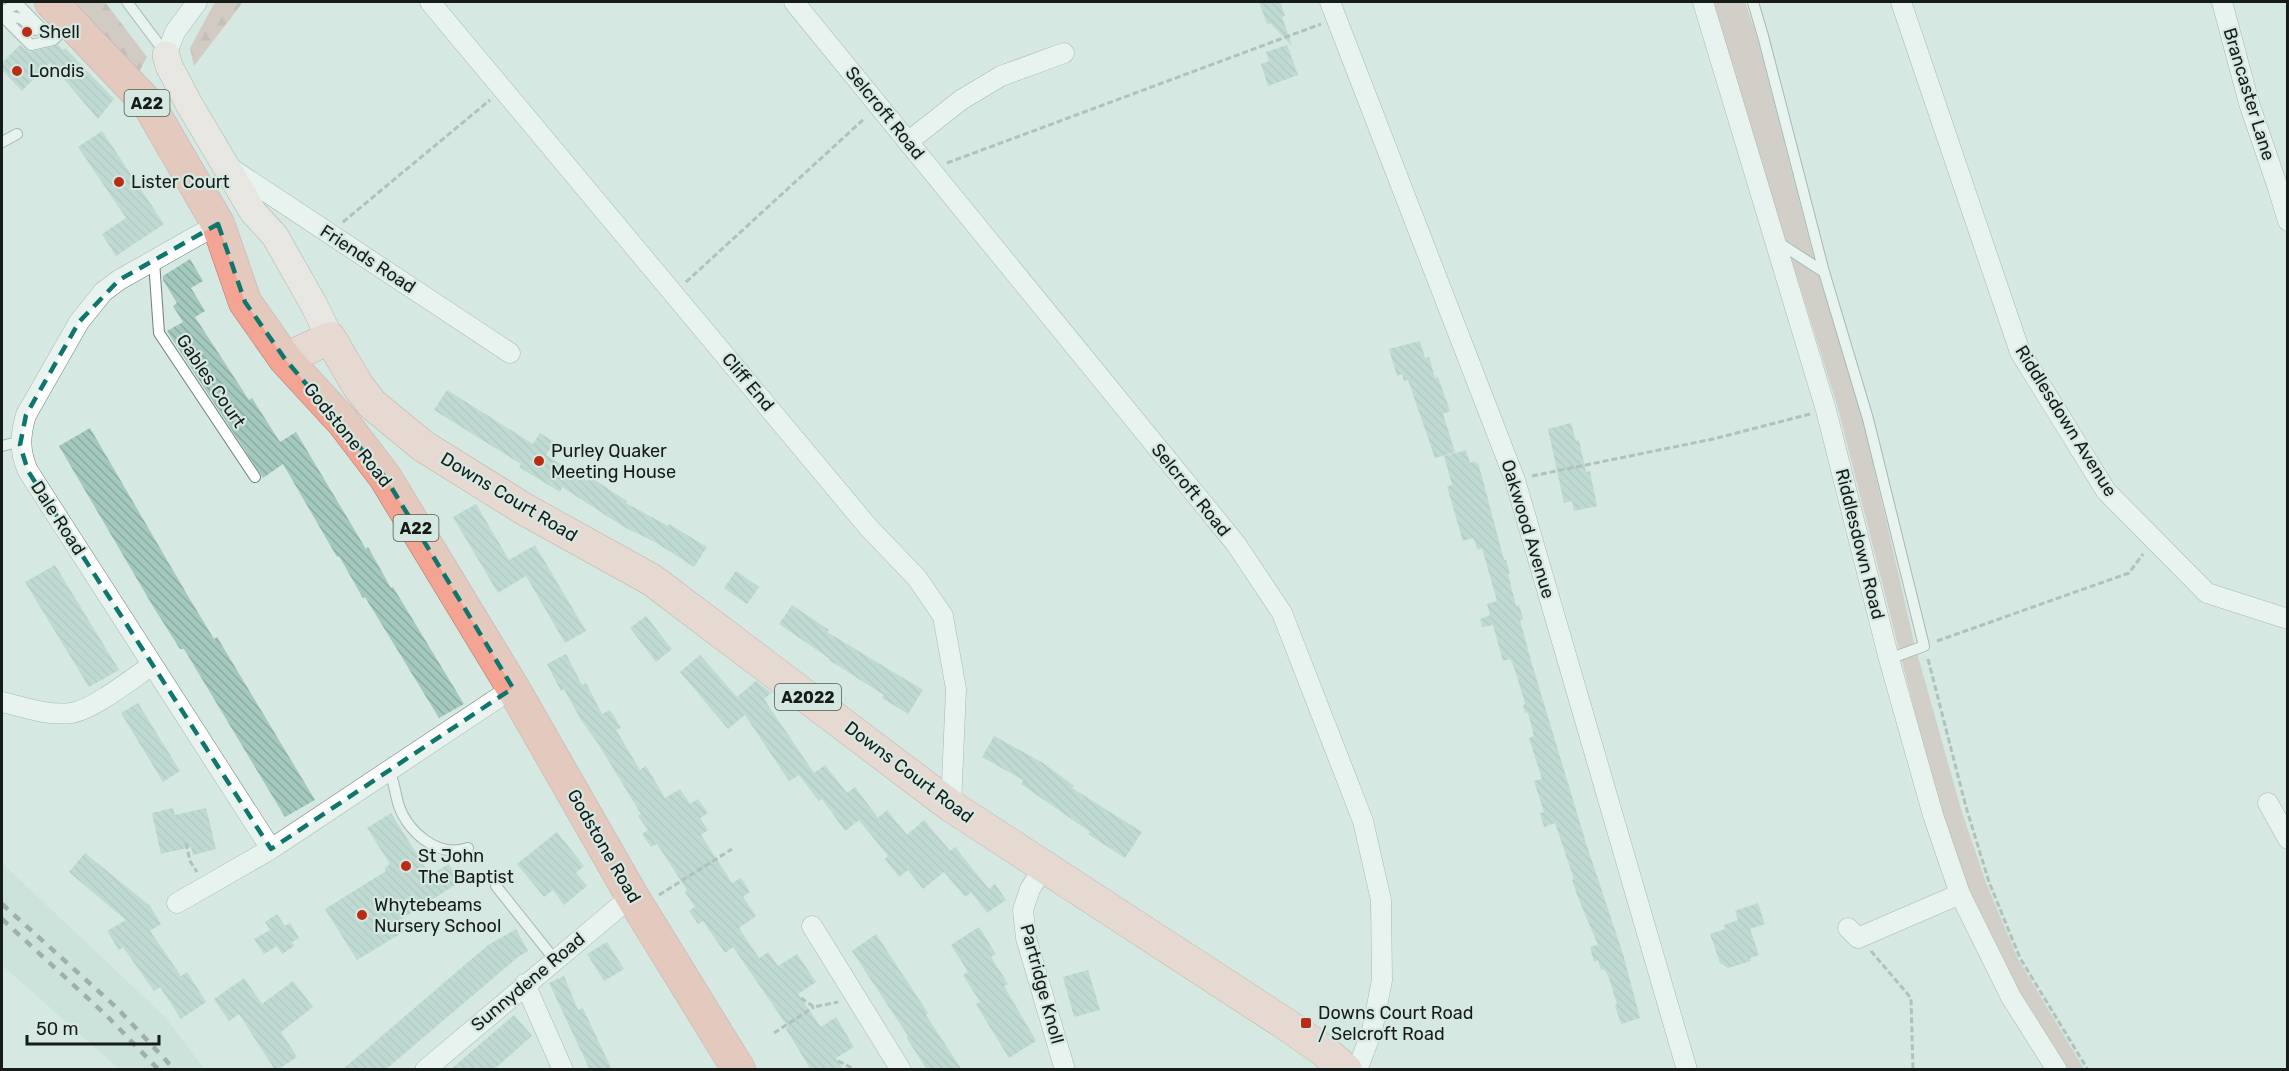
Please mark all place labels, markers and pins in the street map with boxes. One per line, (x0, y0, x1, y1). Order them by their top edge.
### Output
place label: Shell (39, 21, 80, 43)
marker: Shell (20, 25, 34, 39)
place label: Londis (29, 60, 84, 82)
marker: Londis (10, 64, 24, 78)
place label: Lister Court (131, 171, 230, 193)
marker: Lister Court (112, 175, 126, 189)
place label: Purley Quaker Meeting House (551, 440, 676, 483)
marker: Purley Quaker Meeting House (532, 454, 546, 468)
place label: St John The Baptist (418, 845, 514, 888)
marker: St John The Baptist (399, 859, 413, 873)
place label: Whytebeams Nursery School (374, 894, 501, 937)
marker: Whytebeams Nursery School (355, 908, 369, 922)
place label: Downs Court Road / Selcroft Road (1318, 1002, 1474, 1045)
marker: Downs Court Road / Selcroft Road (1299, 1016, 1313, 1030)

